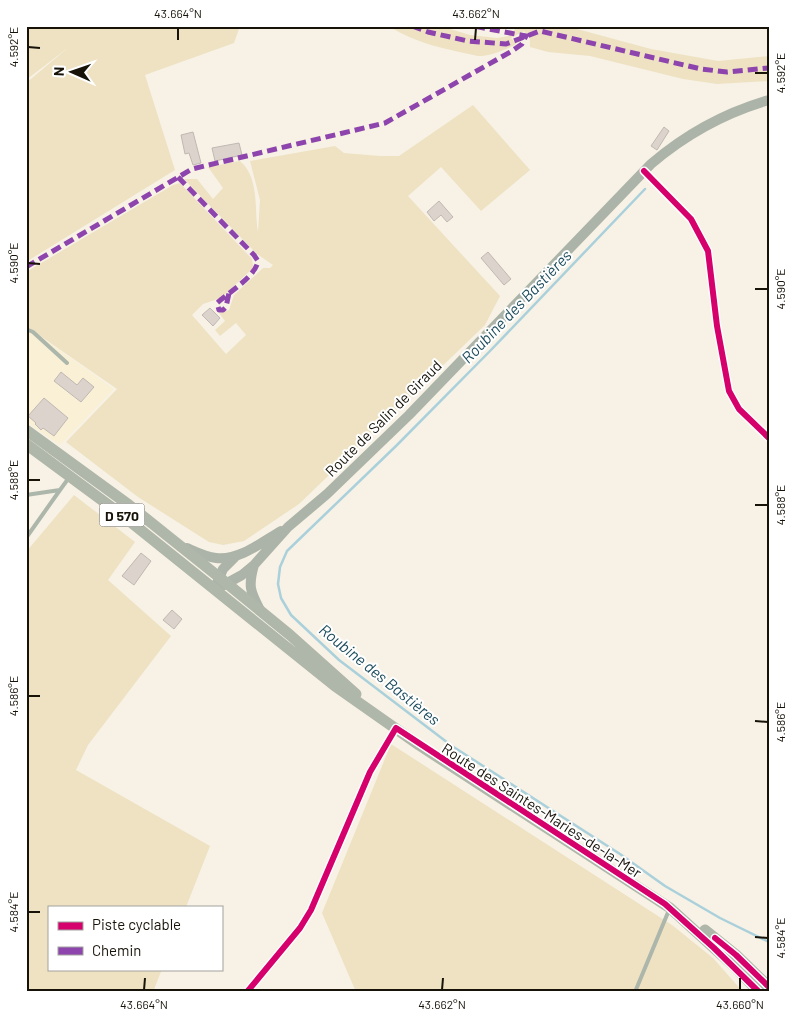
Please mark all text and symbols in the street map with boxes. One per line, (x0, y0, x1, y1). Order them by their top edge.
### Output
text: 43.664°N (154, 6, 202, 20)
text: 43.662°N (452, 6, 500, 20)
text: 4.592°E (6, 27, 20, 67)
north arrow (48, 48, 98, 98)
text: 4.592°E (773, 53, 787, 93)
text: N (50, 67, 67, 76)
text: 4.590°E (6, 243, 20, 283)
water label: Roubine des Bastières (457, 245, 575, 367)
text: 4.590°E (773, 269, 787, 309)
street label: Route de Salin de Giraud (321, 356, 445, 480)
text: 4.588°E (6, 460, 20, 500)
text: 4.588°E (773, 485, 787, 525)
road number: D 570 (100, 504, 144, 526)
water label: Roubine des Bastières (316, 619, 445, 729)
text: 4.586°E (6, 676, 20, 716)
text: 4.586°E (773, 702, 787, 742)
street label: Route des Saintes-Maries-de-la-Mer (439, 739, 646, 882)
text: 4.584°E (6, 892, 20, 932)
legend (48, 906, 222, 970)
text: Piste cyclable (92, 915, 181, 933)
text: 4.584°E (773, 918, 787, 958)
text: Chemin (92, 941, 141, 959)
text: 43.664°N (120, 997, 168, 1011)
text: 43.662°N (418, 997, 466, 1011)
text: 43.660°N (716, 997, 764, 1011)

